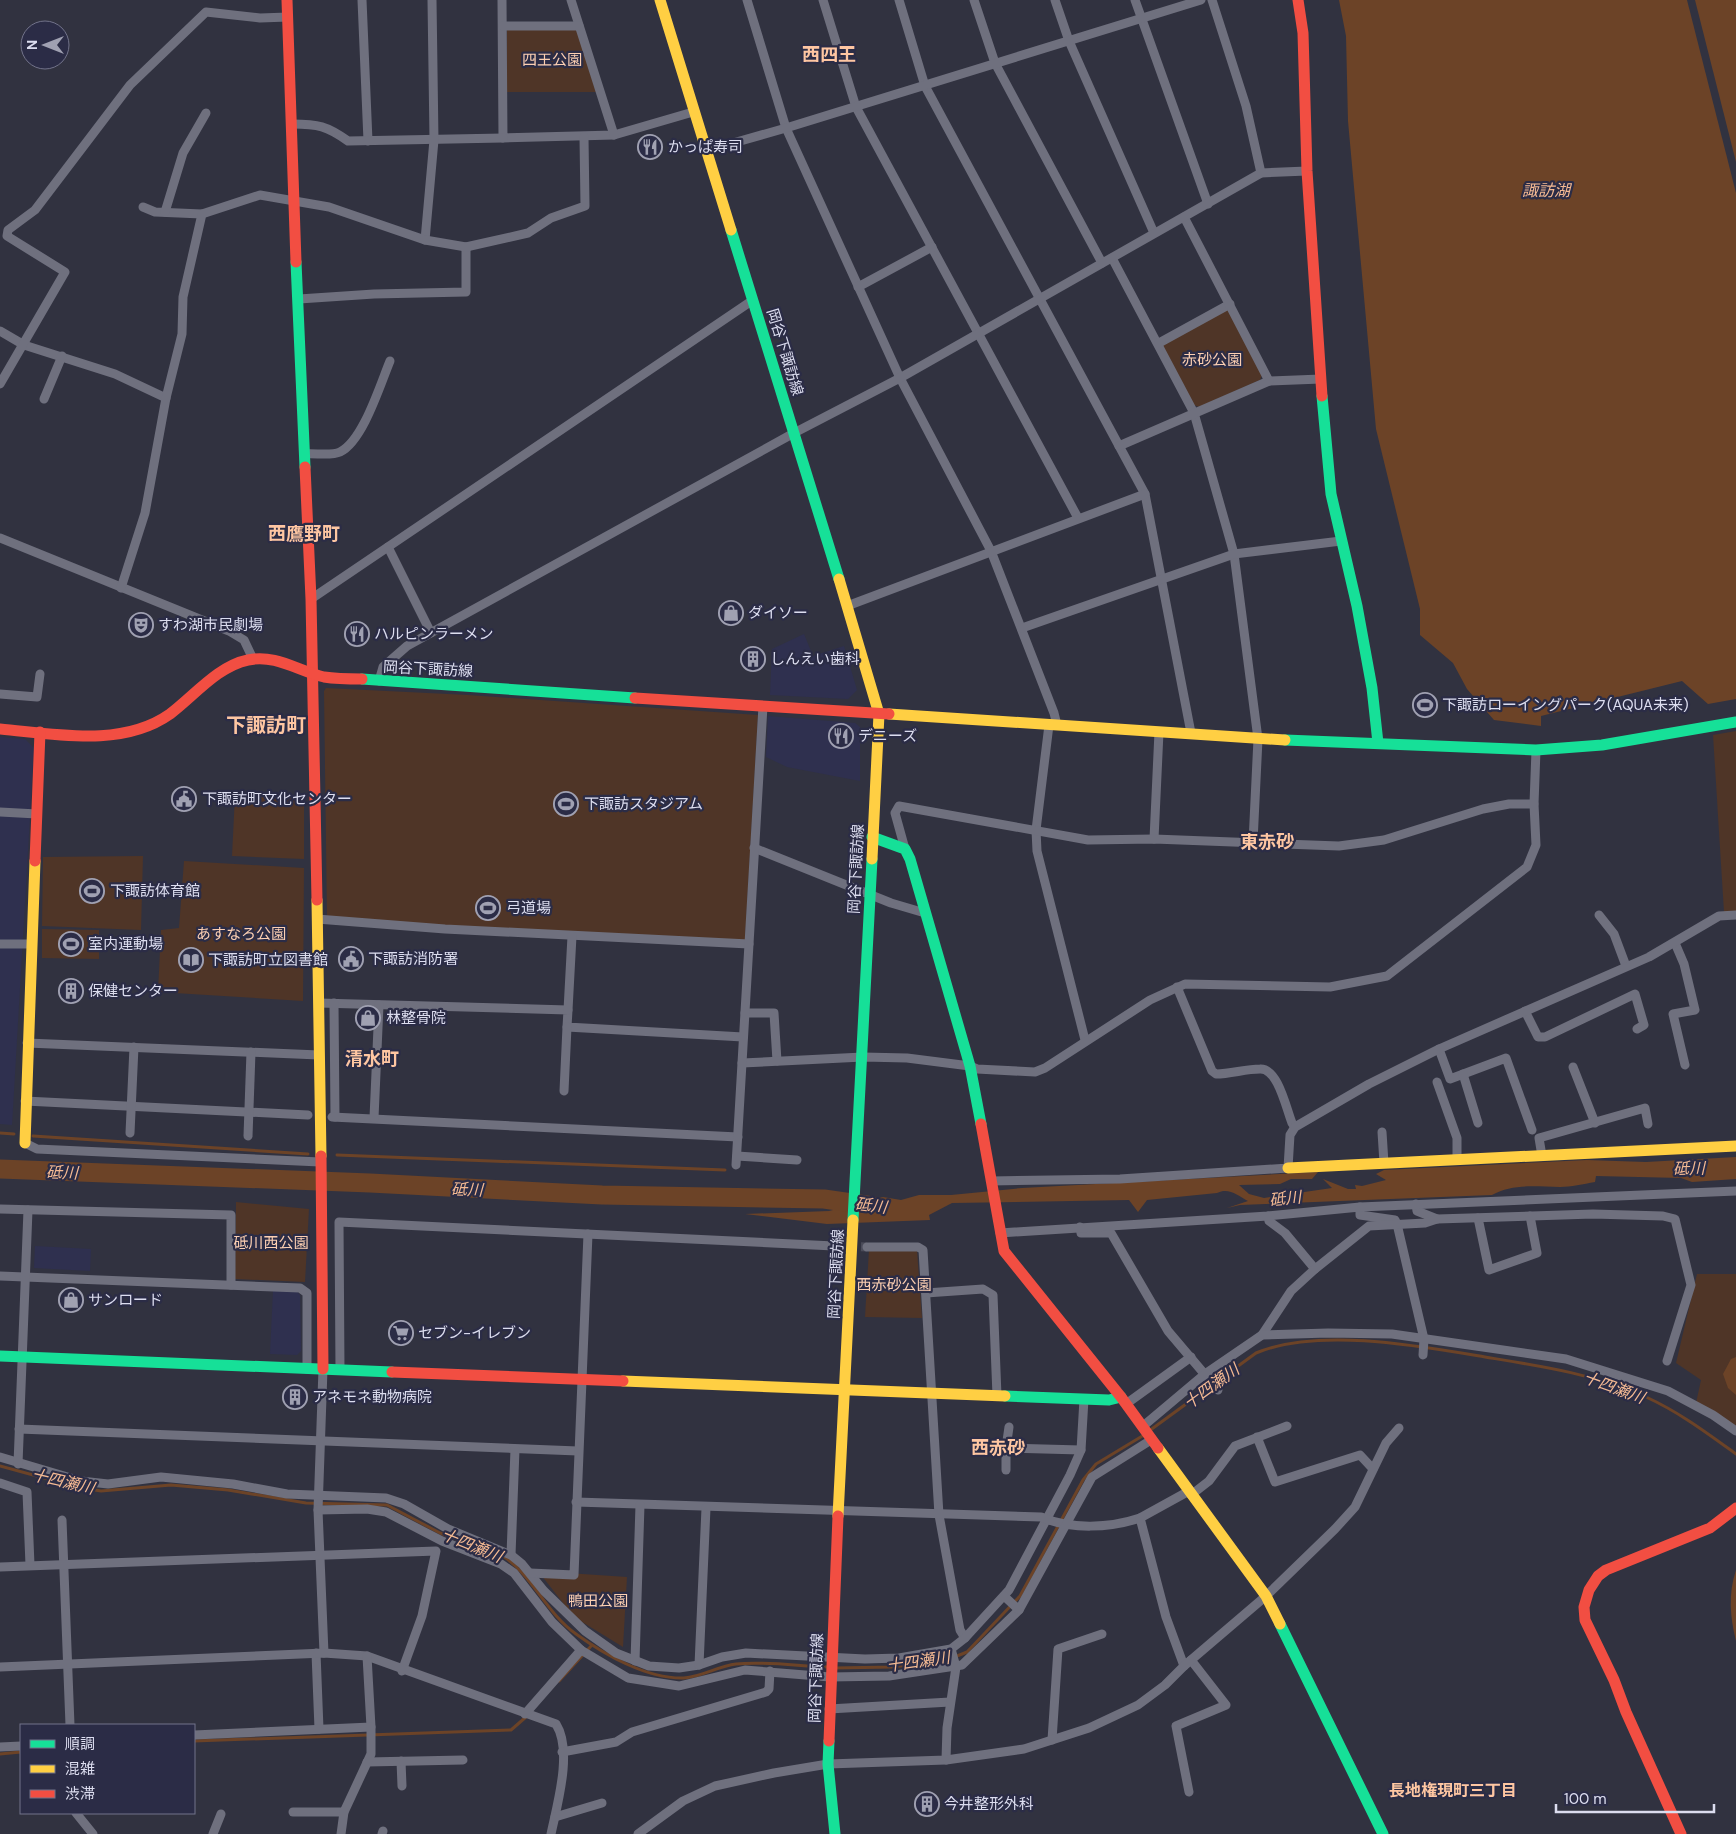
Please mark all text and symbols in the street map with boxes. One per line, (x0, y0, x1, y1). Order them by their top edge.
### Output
north arrow (20, 20, 70, 70)
text: N (23, 40, 41, 50)
district label: 西四王 (802, 43, 856, 67)
park label: 四王公園 (522, 50, 582, 70)
restaurant icon: かっぱ寿司 (637, 134, 663, 160)
place label: かっぱ寿司 (668, 137, 743, 157)
water label: 諏訪湖 (1522, 180, 1573, 201)
street label: 岡谷下諏訪線 (762, 306, 808, 398)
park label: 赤砂公園 (1182, 350, 1242, 370)
district label: 西鷹野町 (268, 522, 340, 546)
shop icon: ダイソー (718, 600, 744, 626)
place label: ダイソー (748, 603, 808, 623)
theatre icon: すわ湖市民劇場 (128, 612, 154, 638)
place label: すわ湖市民劇場 (158, 615, 263, 635)
restaurant icon: ハルピンラーメン (344, 621, 370, 647)
place label: ハルピンラーメン (374, 624, 493, 644)
building icon: しんえい歯科 (740, 646, 766, 672)
place label: しんえい歯科 (770, 649, 860, 669)
street label: 岡谷下諏訪線 (383, 657, 473, 681)
sports icon: 下諏訪ローイングパーク(AQUA未来) (1412, 692, 1438, 718)
place label: 下諏訪ローイングパーク(AQUA未来) (1442, 695, 1689, 715)
district label: 下諏訪町 (226, 712, 306, 738)
restaurant icon: デニーズ (828, 723, 854, 749)
place label: デニーズ (858, 726, 917, 746)
public building icon: 下諏訪町文化センター (171, 786, 197, 812)
place label: 下諏訪町文化センター (202, 789, 352, 809)
sports icon: 下諏訪スタジアム (553, 791, 579, 817)
place label: 下諏訪スタジアム (584, 794, 703, 814)
street label: 岡谷下諏訪線 (844, 824, 868, 914)
district label: 東赤砂 (1240, 830, 1294, 854)
sports icon: 下諏訪体育館 (79, 878, 105, 904)
place label: 下諏訪体育館 (110, 881, 200, 901)
sports icon: 弓道場 (475, 895, 501, 921)
place label: 弓道場 (506, 898, 551, 918)
park label: あすなろ公園 (196, 924, 286, 944)
sports icon: 室内運動場 (58, 931, 84, 957)
place label: 室内運動場 (88, 934, 163, 954)
public building icon: 下諏訪消防署 (338, 946, 364, 972)
library icon: 下諏訪町立図書館 (178, 947, 204, 973)
place label: 下諏訪消防署 (368, 949, 458, 969)
place label: 下諏訪町立図書館 (208, 950, 328, 970)
building icon: 保健センター (58, 978, 84, 1004)
place label: 保健センター (88, 981, 178, 1001)
shop icon: 林整骨院 (355, 1005, 381, 1031)
place label: 林整骨院 (386, 1008, 446, 1028)
district label: 清水町 (345, 1047, 399, 1071)
water label: 砥川 (1673, 1158, 1707, 1179)
water label: 砥川 (46, 1161, 80, 1184)
water label: 砥川 (451, 1178, 485, 1201)
water label: 砥川 (1268, 1186, 1304, 1211)
water label: 砥川 (854, 1193, 890, 1218)
street label: 岡谷下諏訪線 (824, 1229, 848, 1319)
park label: 砥川西公園 (233, 1233, 309, 1253)
park label: 西赤砂公園 (856, 1275, 932, 1295)
shop icon: サンロード (58, 1287, 84, 1313)
place label: サンロード (88, 1290, 163, 1310)
supermarket icon: セブン-イレブン (388, 1320, 414, 1346)
place label: セブン-イレブン (418, 1323, 531, 1343)
water label: 十四瀬川 (1179, 1358, 1245, 1414)
water label: 十四瀬川 (1580, 1367, 1649, 1409)
building icon: アネモネ動物病院 (282, 1384, 308, 1410)
place label: アネモネ動物病院 (312, 1387, 432, 1407)
district label: 西赤砂 (971, 1436, 1025, 1460)
water label: 十四瀬川 (29, 1464, 98, 1499)
water label: 十四瀬川 (438, 1524, 507, 1568)
park label: 鴨田公園 (568, 1591, 628, 1611)
street label: 岡谷下諏訪線 (804, 1633, 828, 1723)
water label: 十四瀬川 (885, 1646, 953, 1676)
legend (20, 1724, 195, 1814)
text: 順調 (65, 1734, 95, 1754)
text: 混雑 (65, 1759, 95, 1779)
district label: 長地権現町三丁目 (1389, 1780, 1517, 1801)
scale bar (1556, 1782, 1714, 1814)
text: 渋滞 (65, 1784, 95, 1804)
text: 100 m (1564, 1789, 1607, 1809)
building icon: 今井整形外科 (914, 1791, 940, 1817)
place label: 今井整形外科 (944, 1794, 1034, 1814)

